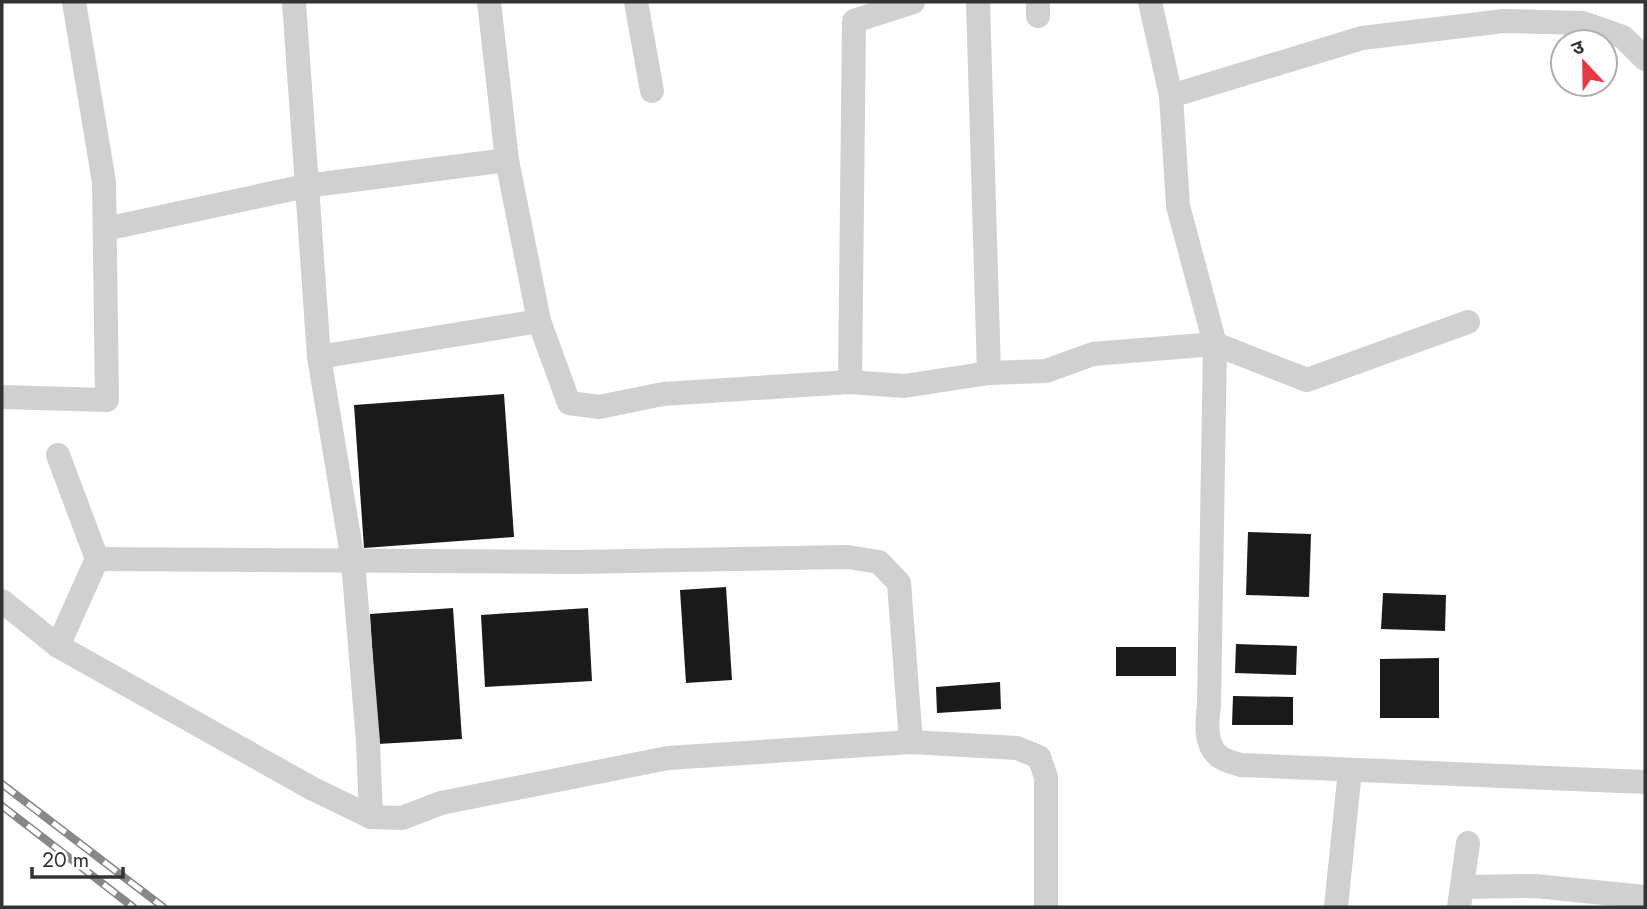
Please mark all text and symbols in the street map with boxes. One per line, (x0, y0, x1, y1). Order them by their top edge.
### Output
north arrow (1549, 28, 1619, 98)
text: उ (1568, 33, 1589, 62)
scale bar (32, 836, 122, 880)
text: 20 m (42, 845, 89, 875)

